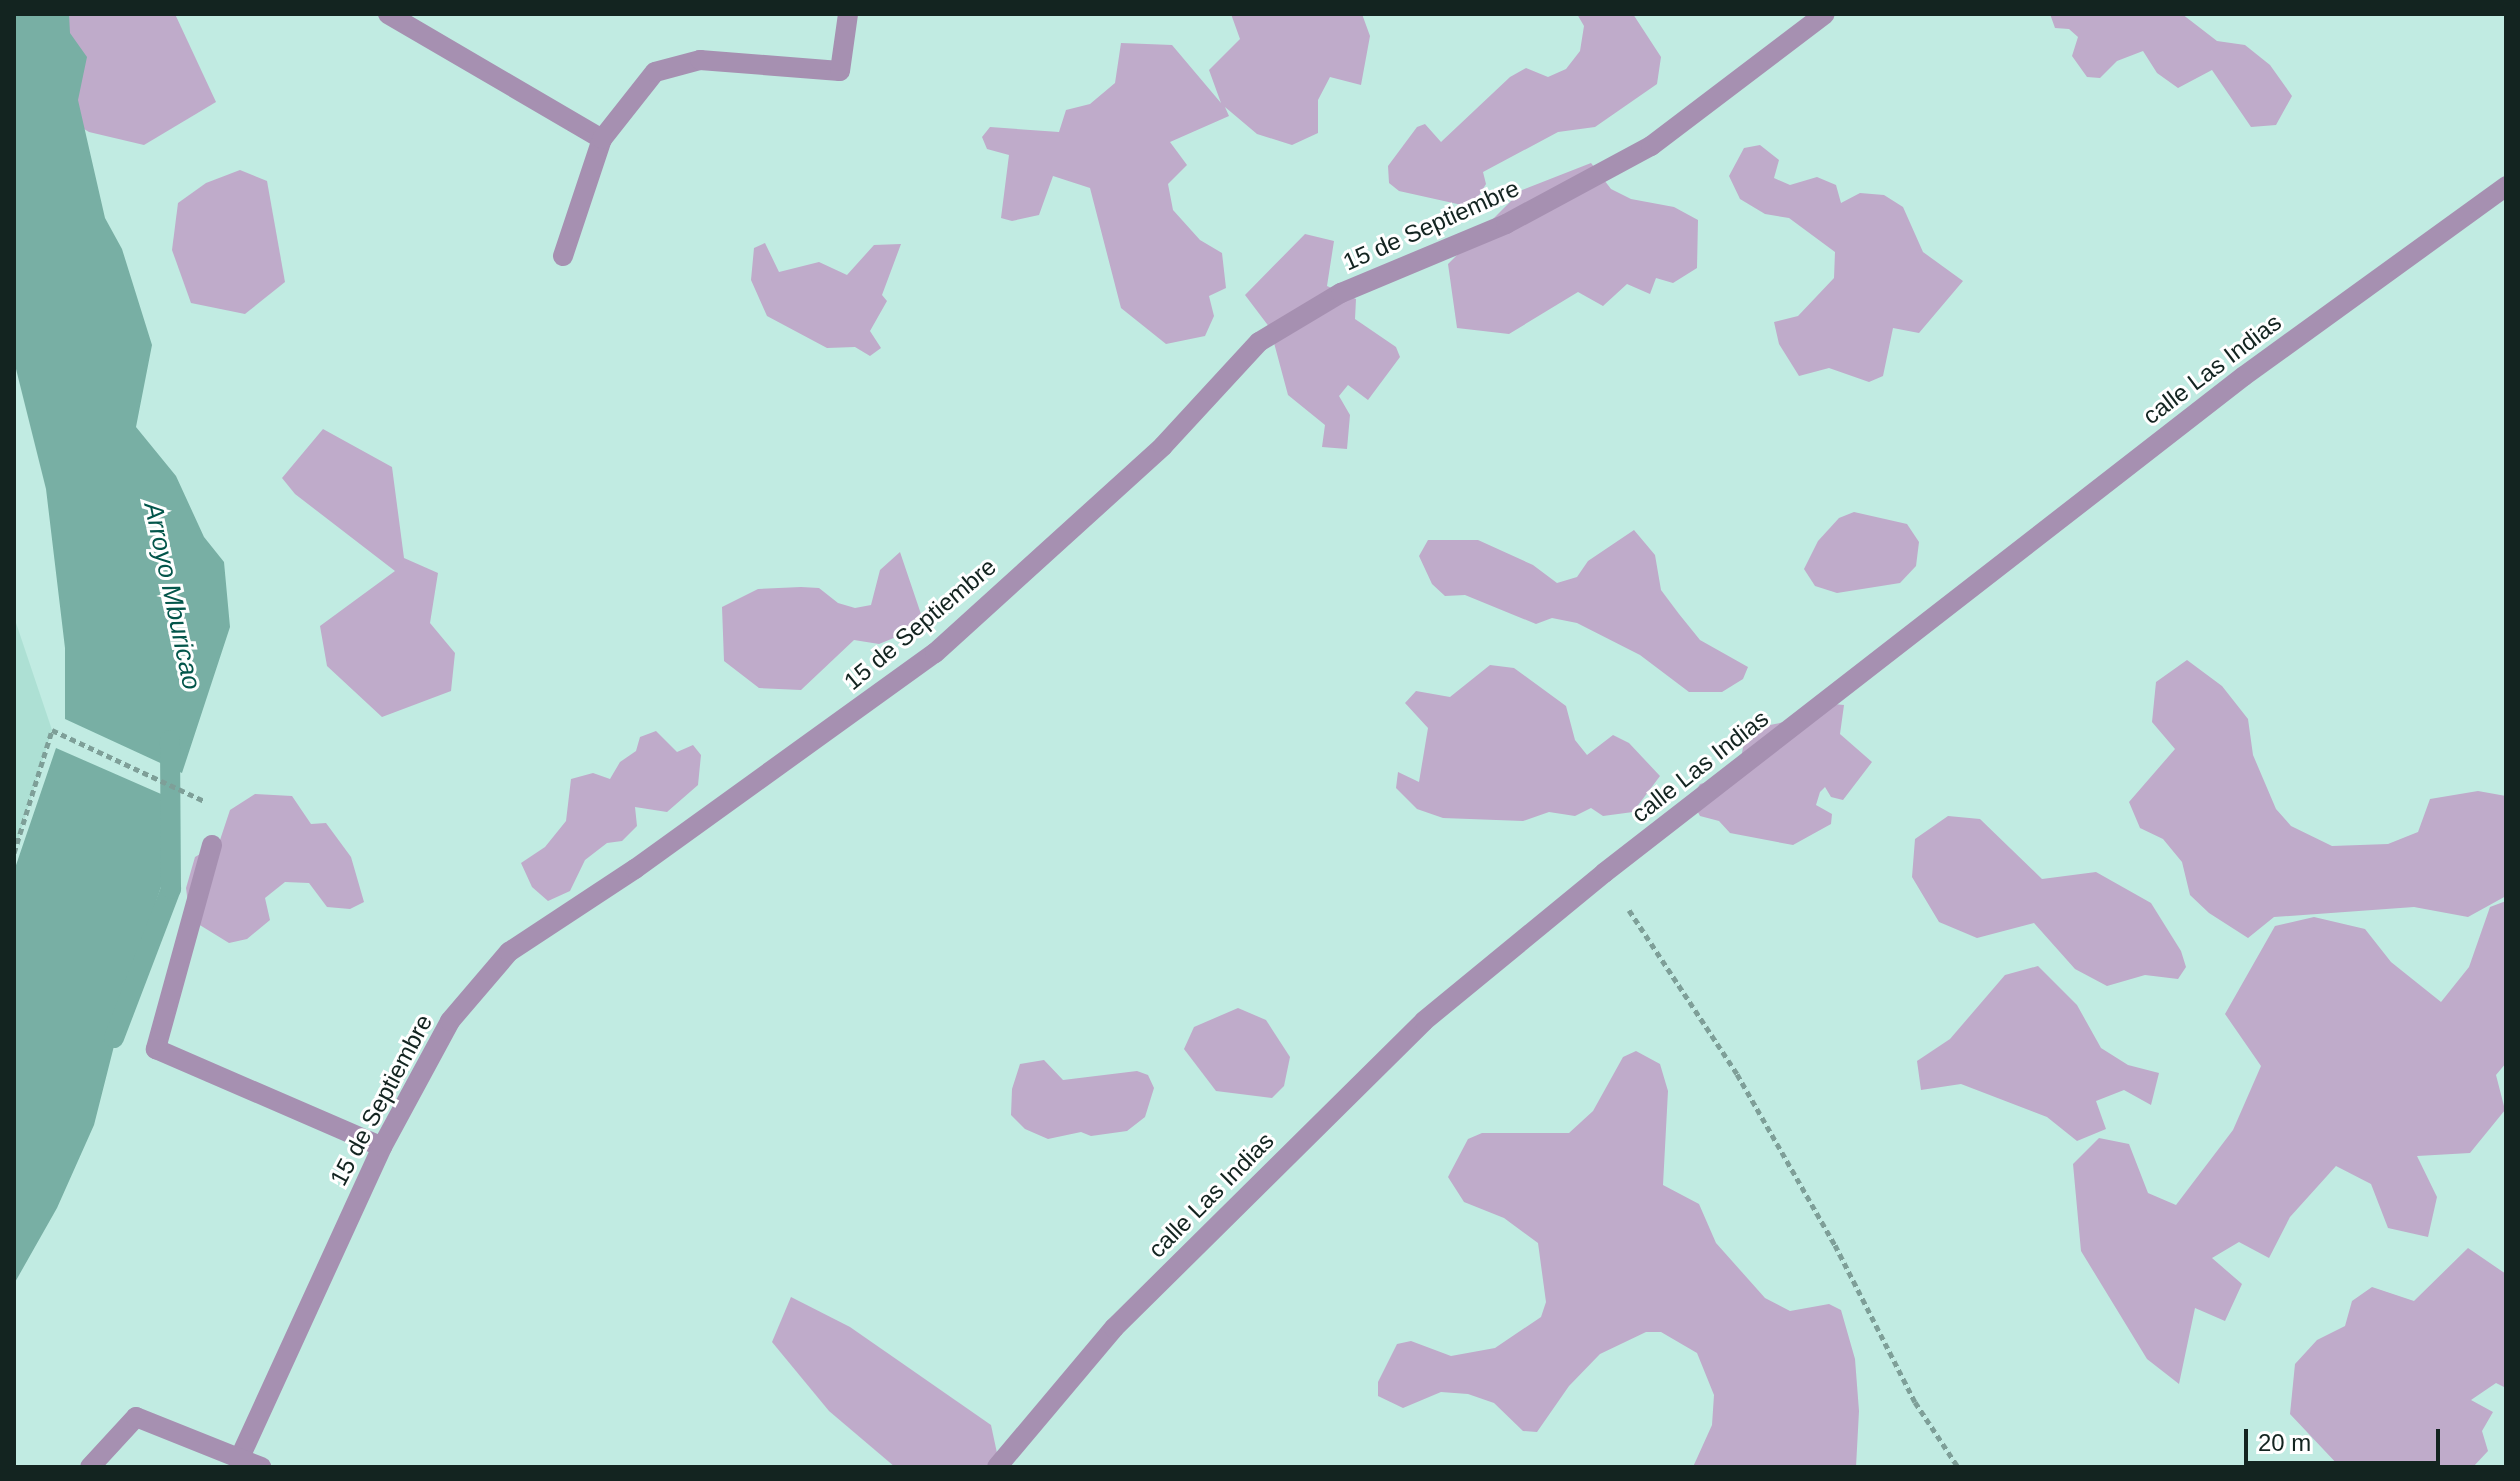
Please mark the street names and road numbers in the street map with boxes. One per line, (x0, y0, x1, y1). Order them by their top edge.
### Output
street label: 15 de Septiembre (1339, 173, 1523, 277)
street label: calle Las Indias (2137, 308, 2287, 430)
street label: 15 de Septiembre (838, 552, 1002, 696)
street label: calle Las Indias (1626, 704, 1774, 828)
street label: 15 de Septiembre (324, 1010, 438, 1190)
street label: calle Las Indias (1142, 1126, 1280, 1264)

